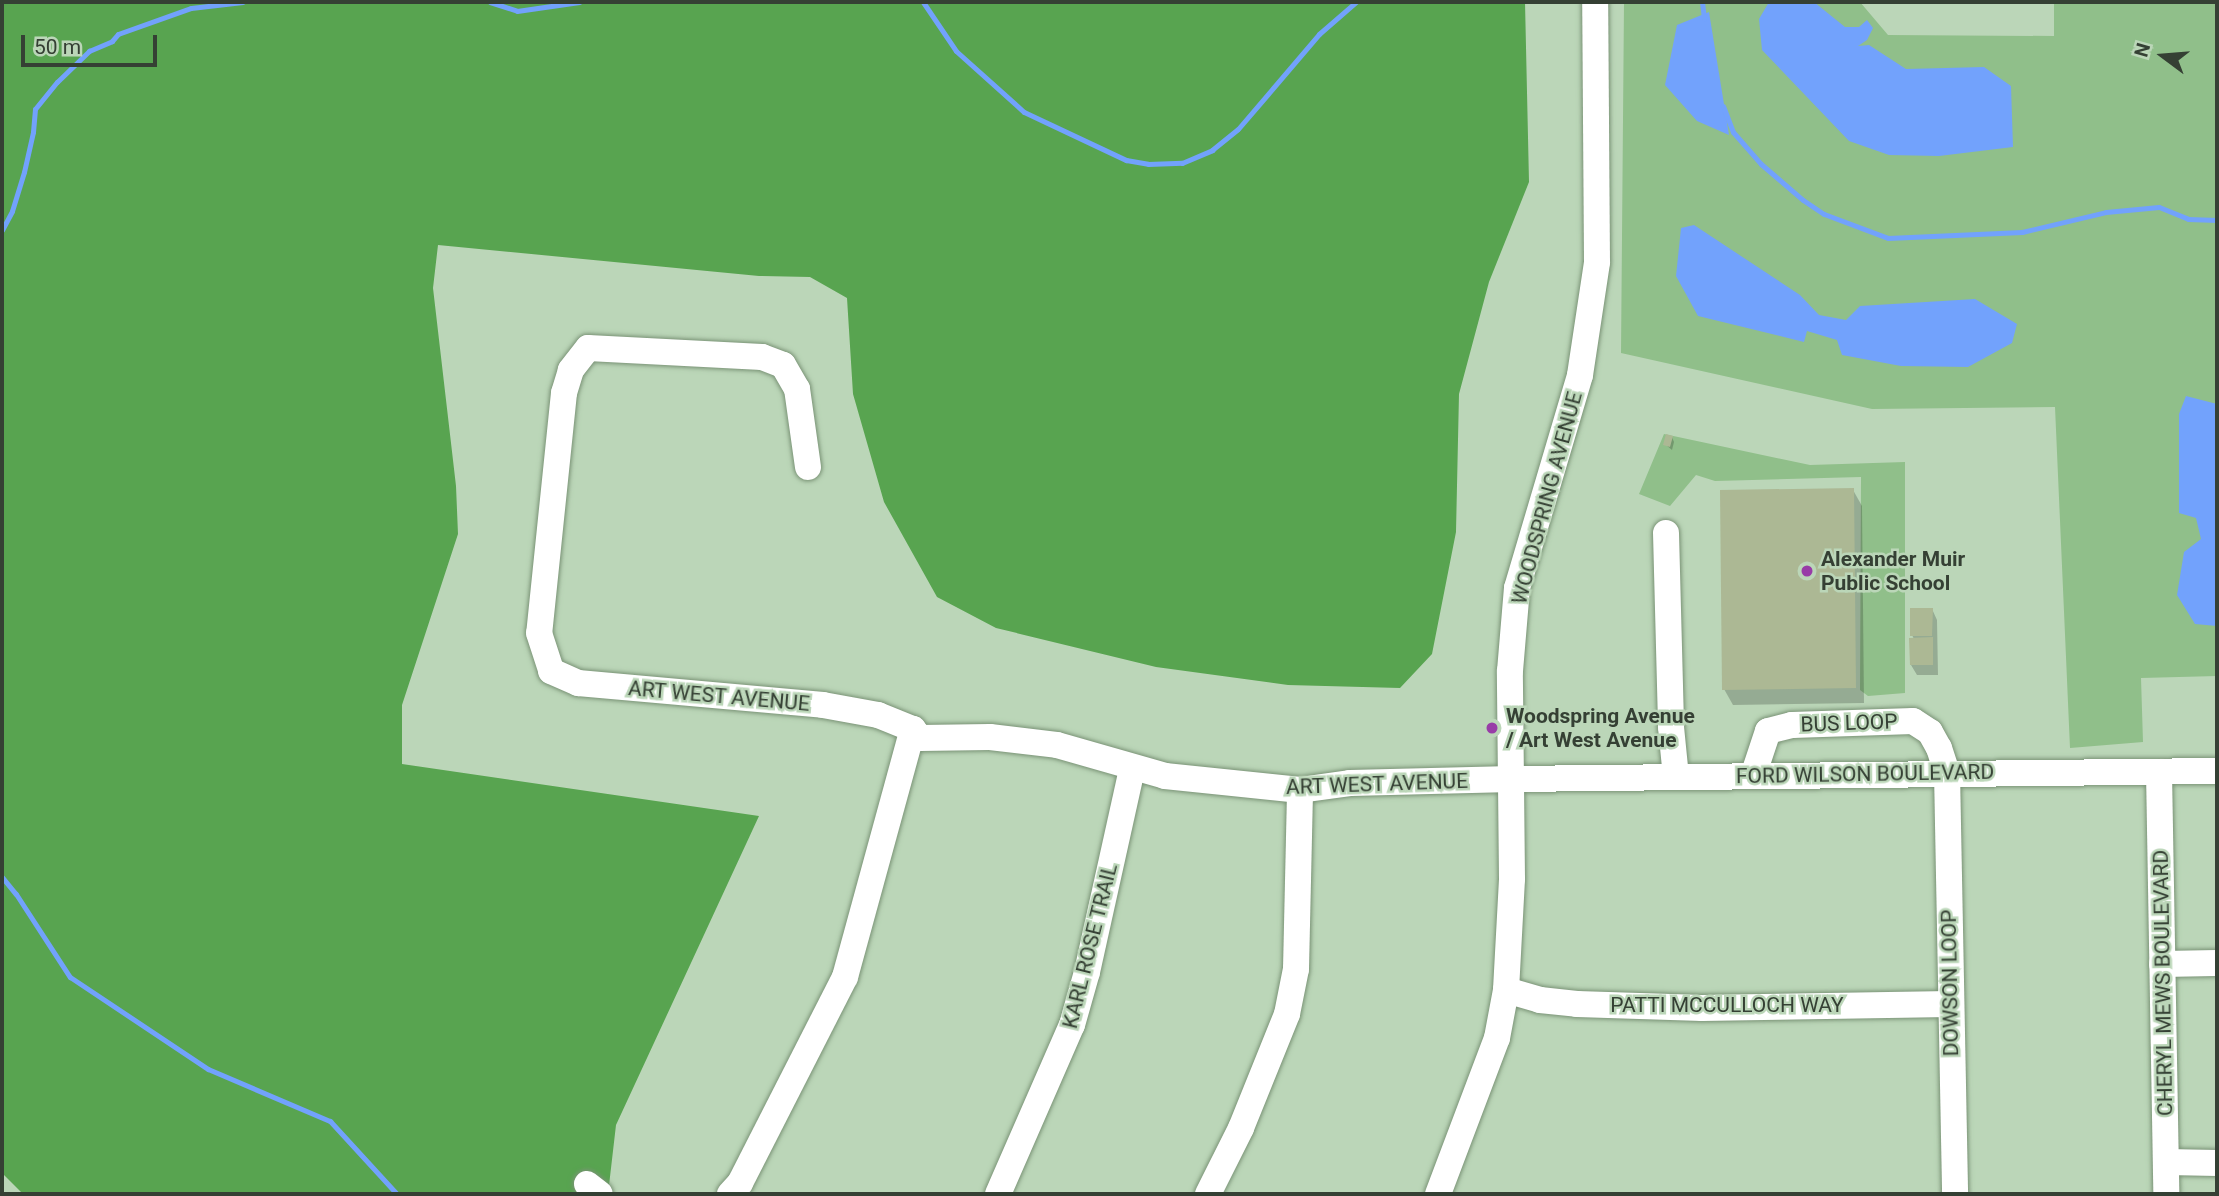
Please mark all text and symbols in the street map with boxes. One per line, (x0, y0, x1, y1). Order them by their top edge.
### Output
scale bar (24, 21, 161, 65)
north arrow (2128, 21, 2198, 91)
text: 50 m (34, 35, 81, 59)
text: N (2129, 40, 2155, 60)
street label: WOODSPRING AVENUE (1507, 389, 1587, 607)
place label: Alexander Muir Public School (1821, 546, 1965, 596)
marker: Alexander Muir Public School (1799, 563, 1815, 579)
street label: ART WEST AVENUE (627, 675, 811, 717)
place label: Woodspring Avenue / Art West Avenue (1506, 703, 1695, 753)
street label: BUS LOOP (1800, 709, 1898, 737)
marker: Woodspring Avenue / Art West Avenue (1484, 720, 1500, 736)
street label: FORD WILSON BOULEVARD (1736, 759, 1994, 789)
street label: ART WEST AVENUE (1285, 768, 1469, 800)
street label: CHERYL MEWS BOULEVARD (2148, 850, 2178, 1116)
street label: KARL ROSE TRAIL (1057, 861, 1123, 1031)
street label: DOWSON LOOP (1936, 909, 1964, 1057)
street label: PATTI MCCULLOCH WAY (1610, 992, 1844, 1018)

